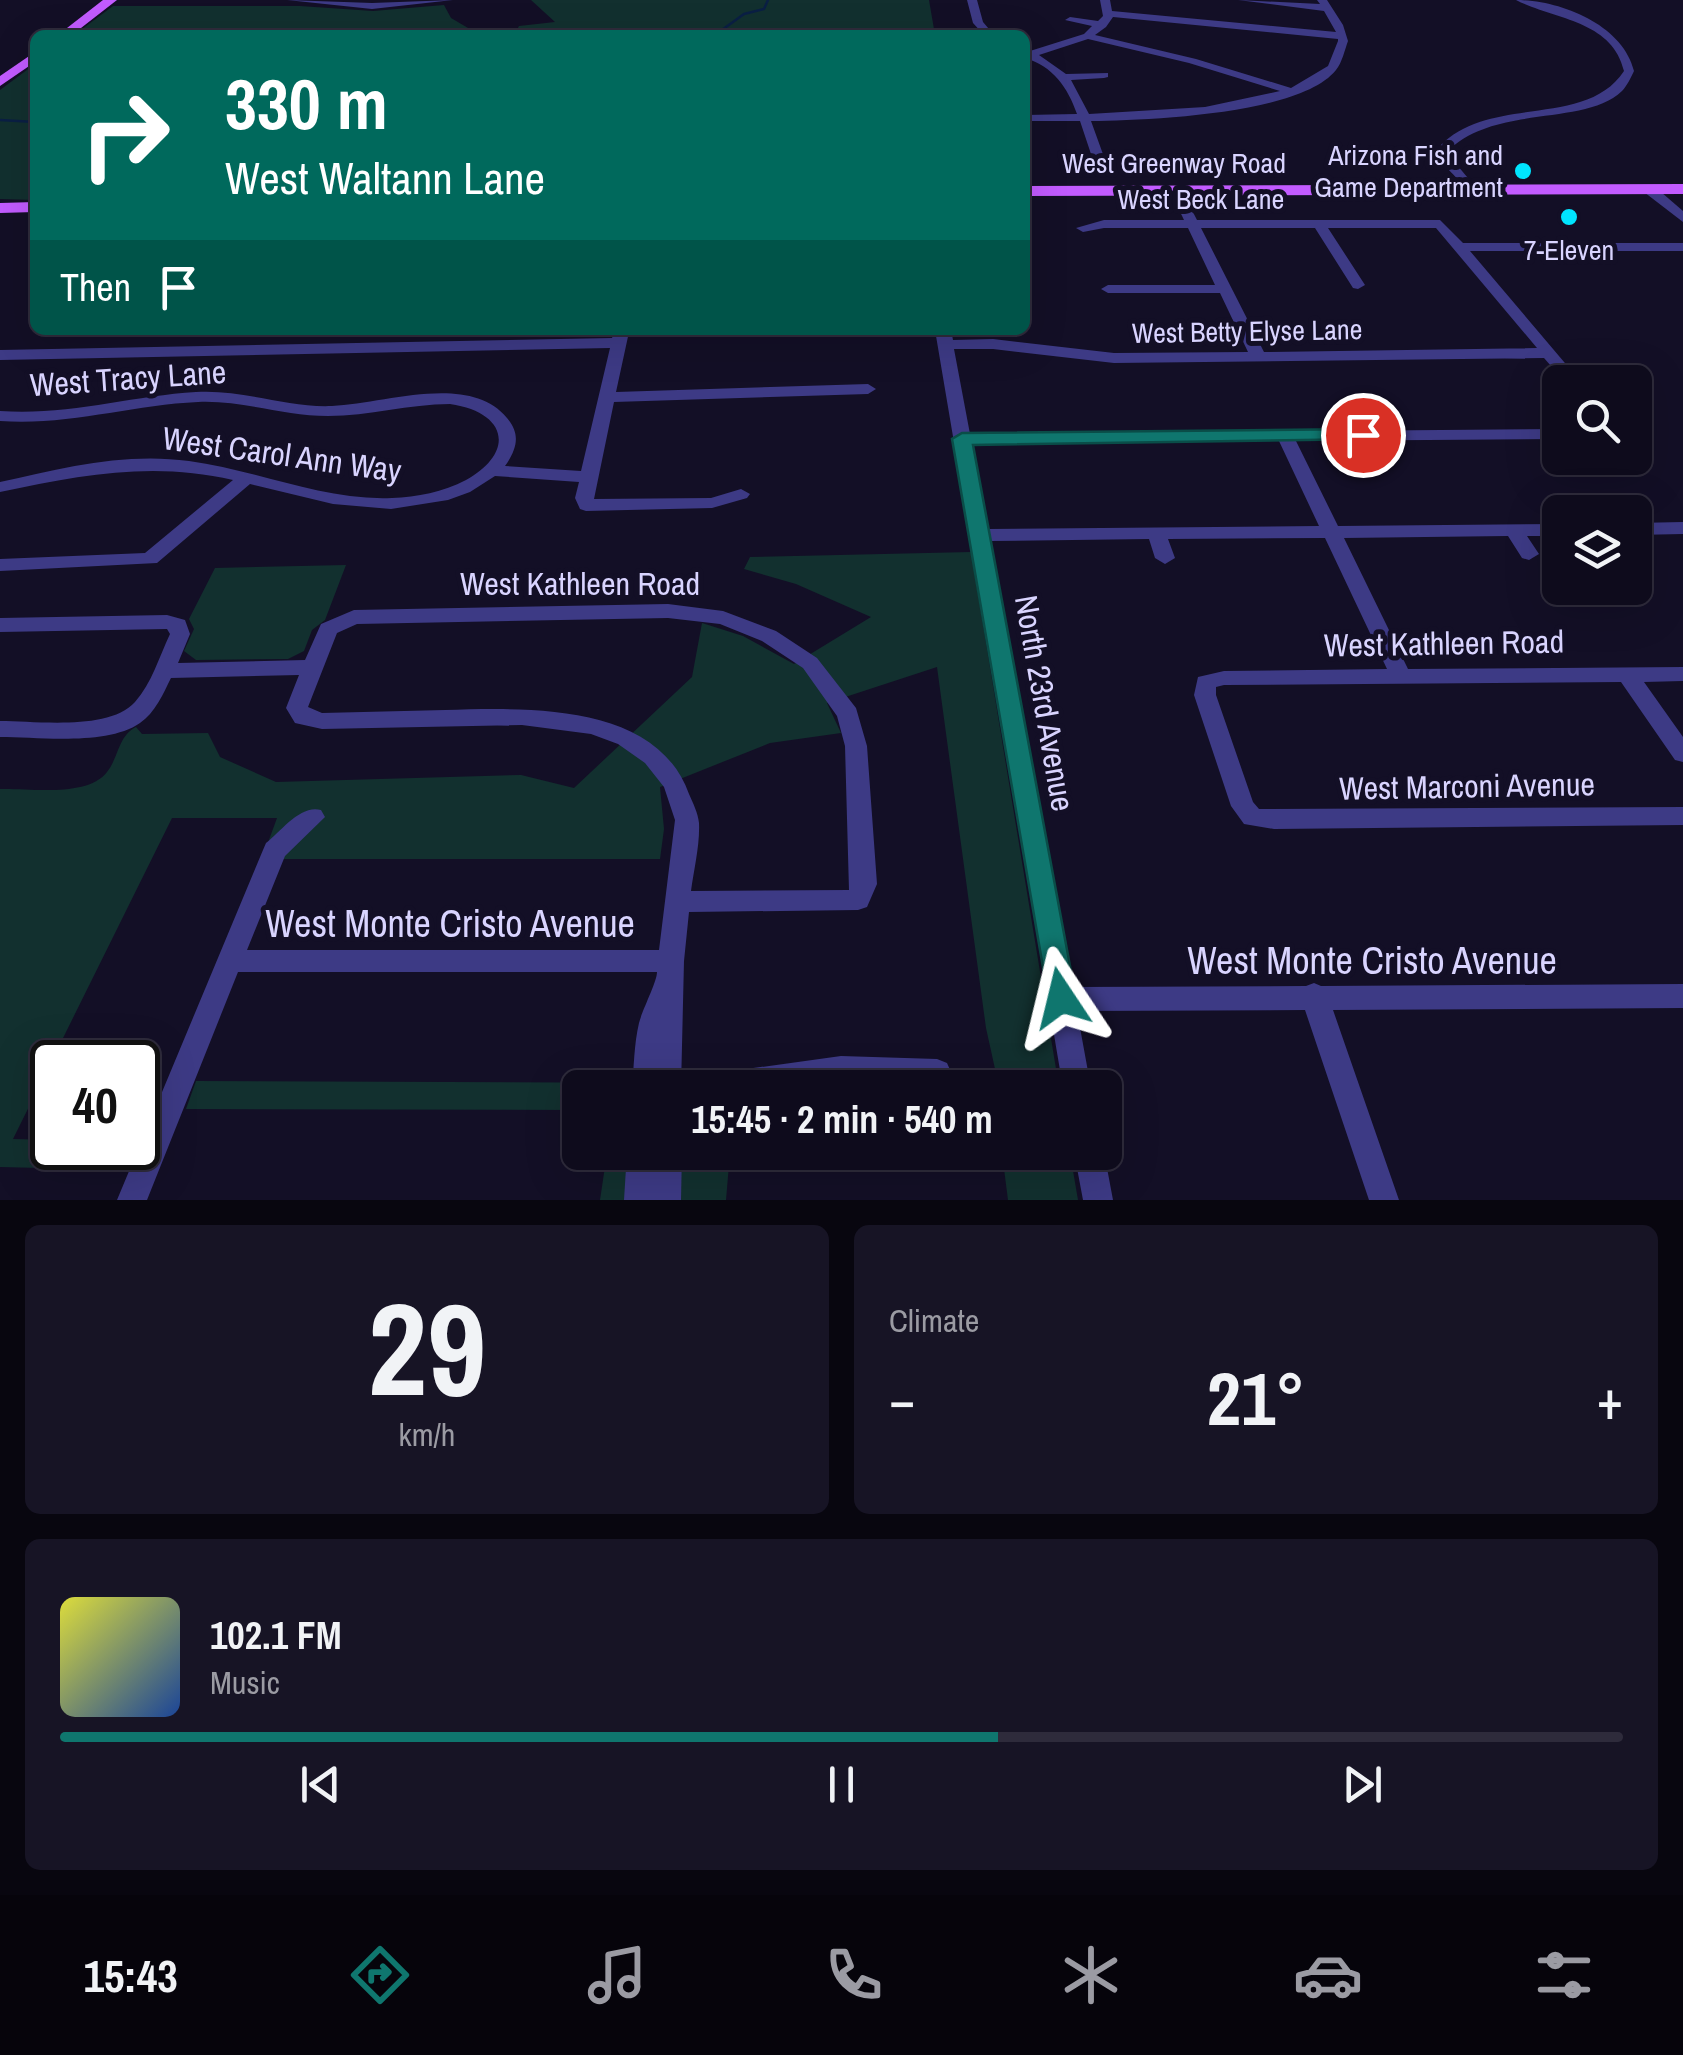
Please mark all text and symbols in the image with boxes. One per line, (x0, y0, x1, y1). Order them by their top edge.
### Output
text: 330 m (225, 57, 388, 151)
icon: right (60, 70, 190, 200)
place label: Arizona Fish and Game Department (1314, 136, 1503, 206)
street label: West Greenway Road (1062, 144, 1286, 182)
text: West Waltann Lane (225, 147, 545, 208)
marker: Arizona Fish and Game Department (1512, 160, 1534, 182)
street label: West Beck Lane (1118, 180, 1284, 218)
marker: 7-Eleven (1558, 206, 1580, 228)
place label: 7-Eleven (1524, 231, 1614, 269)
icon: arrive (151, 260, 206, 315)
text: Then (60, 262, 131, 313)
street label: West Betty Elyse Lane (1131, 310, 1363, 352)
street label: West Tracy Lane (28, 350, 228, 406)
map controls (1542, 365, 1652, 605)
button: search (1542, 365, 1652, 475)
pin (1321, 393, 1406, 478)
icon: arrive (1336, 408, 1391, 463)
street label: West Carol Ann Way (160, 416, 404, 492)
button: layers (1542, 495, 1652, 605)
street label: West Kathleen Road (460, 562, 700, 605)
street label: North 23rd Avenue (1005, 592, 1085, 814)
street label: West Kathleen Road (1324, 619, 1564, 667)
street label: West Marconi Avenue (1339, 762, 1595, 810)
street label: West Monte Cristo Avenue (265, 898, 635, 949)
street label: West Monte Cristo Avenue (1187, 935, 1557, 986)
position arrow (1009, 946, 1113, 1050)
speed limit sign: 40 (30, 1040, 160, 1170)
text: 15:45 · 2 min · 540 m (691, 1094, 993, 1145)
text: 29 (368, 1260, 486, 1436)
text: Climate (889, 1299, 979, 1342)
text: 21° (1207, 1347, 1305, 1448)
text: − (889, 1362, 915, 1436)
text: + (1597, 1362, 1623, 1436)
text: km/h (399, 1413, 455, 1456)
text: 102.1 FM (210, 1610, 342, 1661)
text: Music (210, 1661, 280, 1704)
icon: previous (293, 1757, 348, 1812)
icon: pause (814, 1757, 869, 1812)
icon: next (1335, 1757, 1390, 1812)
icon: directions (345, 1940, 415, 2010)
icon: music (582, 1940, 652, 2010)
icon: phone (819, 1940, 889, 2010)
icon: climate (1056, 1940, 1126, 2010)
icon: car (1293, 1940, 1363, 2010)
icon: filters (1529, 1940, 1599, 2010)
text: 15:43 (83, 1945, 178, 2006)

